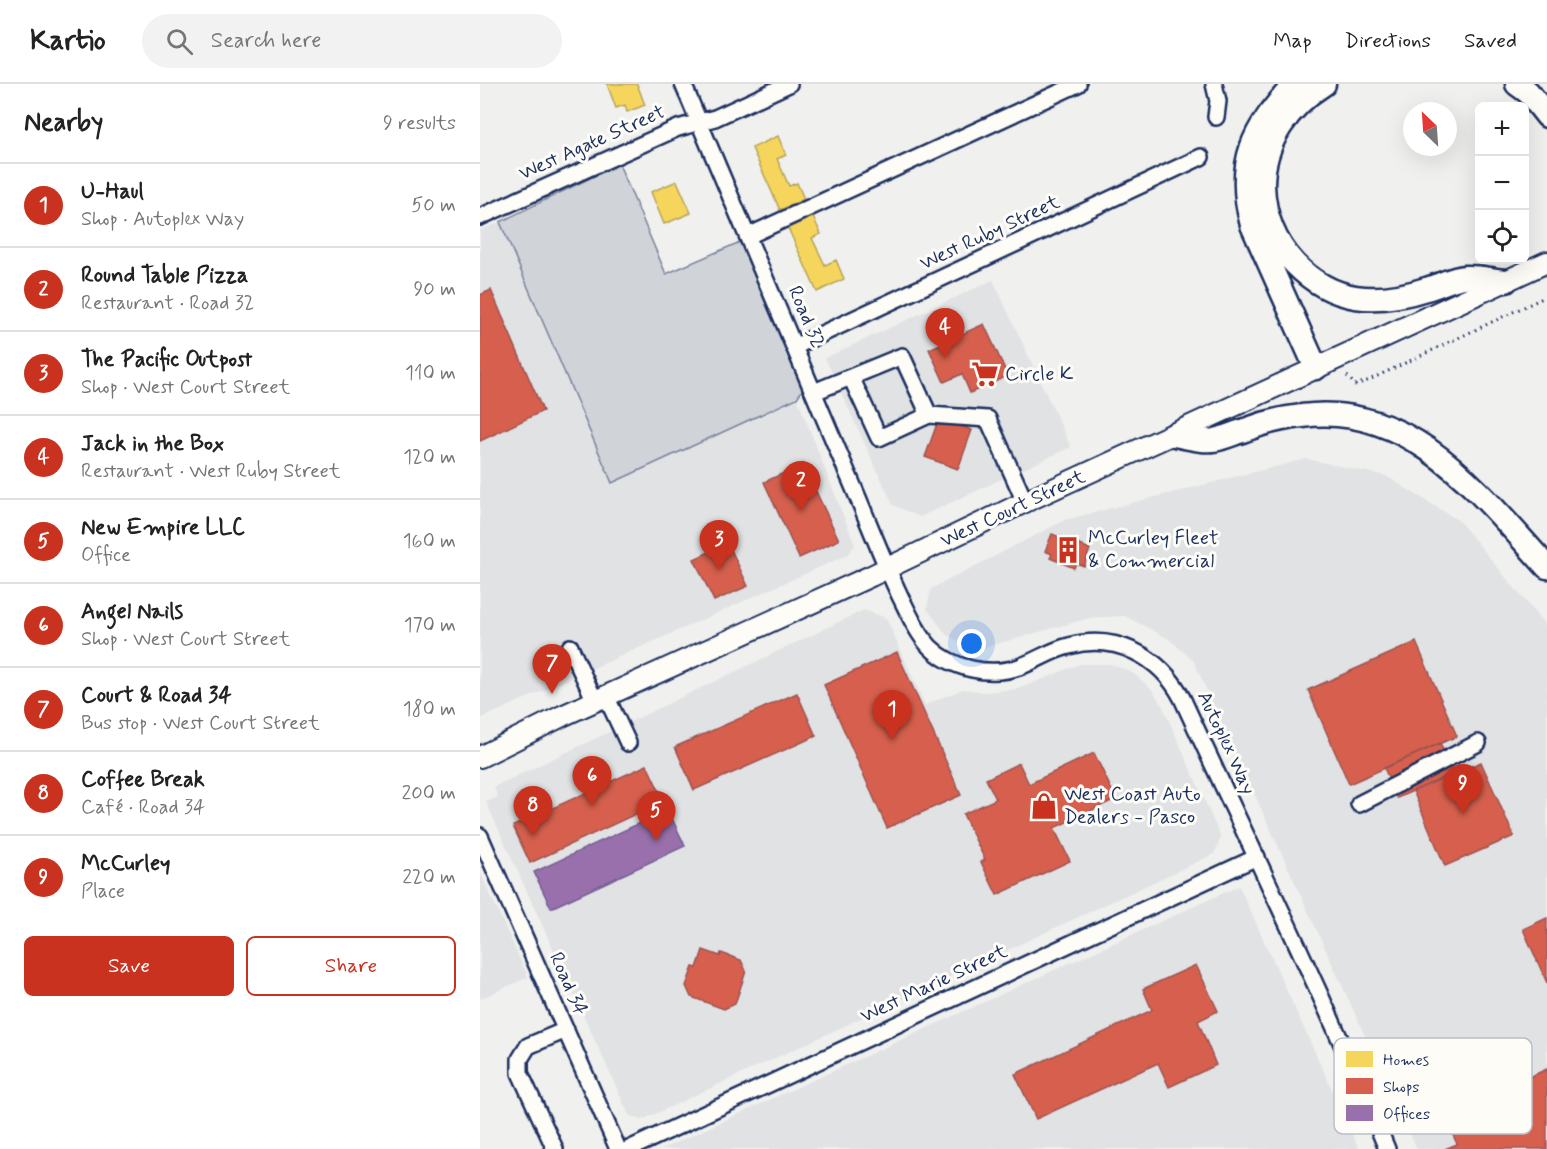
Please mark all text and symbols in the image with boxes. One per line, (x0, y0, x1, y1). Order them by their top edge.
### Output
search box (142, 14, 562, 68)
text: Kartio (30, 23, 106, 60)
icon: search (163, 25, 196, 58)
text: Search here (211, 27, 322, 55)
text: Map (1273, 27, 1312, 55)
text: Directions (1345, 27, 1431, 55)
text: Saved (1464, 27, 1517, 55)
street label: West Agate Street (515, 99, 669, 187)
north arrow (1403, 102, 1457, 156)
map controls (1475, 102, 1529, 264)
button: + (1475, 102, 1529, 156)
text: Nearby (24, 106, 103, 140)
text: 9 results (383, 110, 456, 137)
button: − (1475, 156, 1529, 210)
text: U-Haul (81, 178, 144, 206)
street label: West Ruby Street (916, 189, 1064, 277)
text: 1 (39, 192, 48, 219)
text: 50 m (411, 192, 456, 219)
text: Shop · Autoplex Way (81, 206, 244, 233)
button: locate (1475, 210, 1529, 264)
text: Round Table Pizza (81, 262, 248, 290)
text: 2 (39, 276, 48, 303)
text: 90 m (413, 276, 456, 303)
street label: Road 32 (781, 282, 831, 352)
text: Restaurant · Road 32 (81, 290, 254, 317)
pin: 4 (926, 308, 964, 358)
text: The Pacific Outpost (81, 346, 252, 374)
supermarket icon: Circle K (970, 359, 1000, 389)
text: 3 (39, 360, 48, 387)
text: 110 m (405, 360, 456, 387)
place label: Circle K (1005, 361, 1074, 388)
text: Shop · West Court Street (81, 374, 290, 401)
text: Jack in the Box (81, 430, 224, 458)
text: 4 (38, 444, 49, 471)
text: 120 m (403, 444, 456, 471)
text: Restaurant · West Ruby Street (81, 458, 341, 485)
pin: 2 (782, 462, 820, 511)
street label: West Court Street (936, 463, 1090, 554)
text: New Empire LLC (81, 514, 245, 542)
pin: 3 (700, 520, 738, 570)
place label: McCurley Fleet & Commercial (1088, 525, 1218, 575)
text: 5 (38, 528, 50, 555)
text: 160 m (403, 528, 456, 555)
building icon: McCurley Fleet & Commercial (1053, 535, 1083, 565)
text: Office (81, 542, 131, 569)
text: Angel Nails (81, 598, 183, 626)
text: 6 (38, 612, 49, 639)
text: 170 m (404, 612, 456, 639)
text: Shop · West Court Street (81, 626, 290, 653)
your location (957, 629, 986, 658)
pin: 7 (532, 644, 572, 694)
text: Court & Road 34 (81, 682, 232, 710)
street label: Autoplex Way (1190, 687, 1262, 799)
pin: 1 (872, 690, 912, 740)
text: 7 (37, 696, 50, 723)
text: 180 m (403, 696, 456, 723)
text: Bus stop · West Court Street (81, 710, 320, 737)
pin: 6 (572, 756, 612, 806)
pin: 9 (1444, 764, 1482, 814)
text: Coffee Break (81, 766, 205, 794)
text: 8 (38, 780, 49, 807)
text: 200 m (401, 780, 456, 807)
place label: West Coast Auto Dealers - Pasco (1064, 781, 1201, 831)
pin: 8 (514, 786, 552, 836)
shop icon: West Coast Auto Dealers - Pasco (1029, 791, 1059, 821)
pin: 5 (636, 792, 675, 841)
text: Café · Road 34 (81, 794, 205, 821)
text: McCurley (81, 850, 170, 878)
text: 9 (39, 864, 48, 891)
text: 220 m (402, 864, 456, 891)
text: Place (81, 878, 125, 905)
button: Save (24, 936, 234, 996)
button: Share (246, 936, 456, 996)
street label: West Marie Street (856, 938, 1012, 1030)
street label: Road 34 (542, 948, 594, 1020)
legend (1334, 1038, 1532, 1134)
text: Homes (1383, 1050, 1429, 1071)
text: Shops (1383, 1077, 1420, 1098)
text: Offices (1383, 1104, 1430, 1125)

